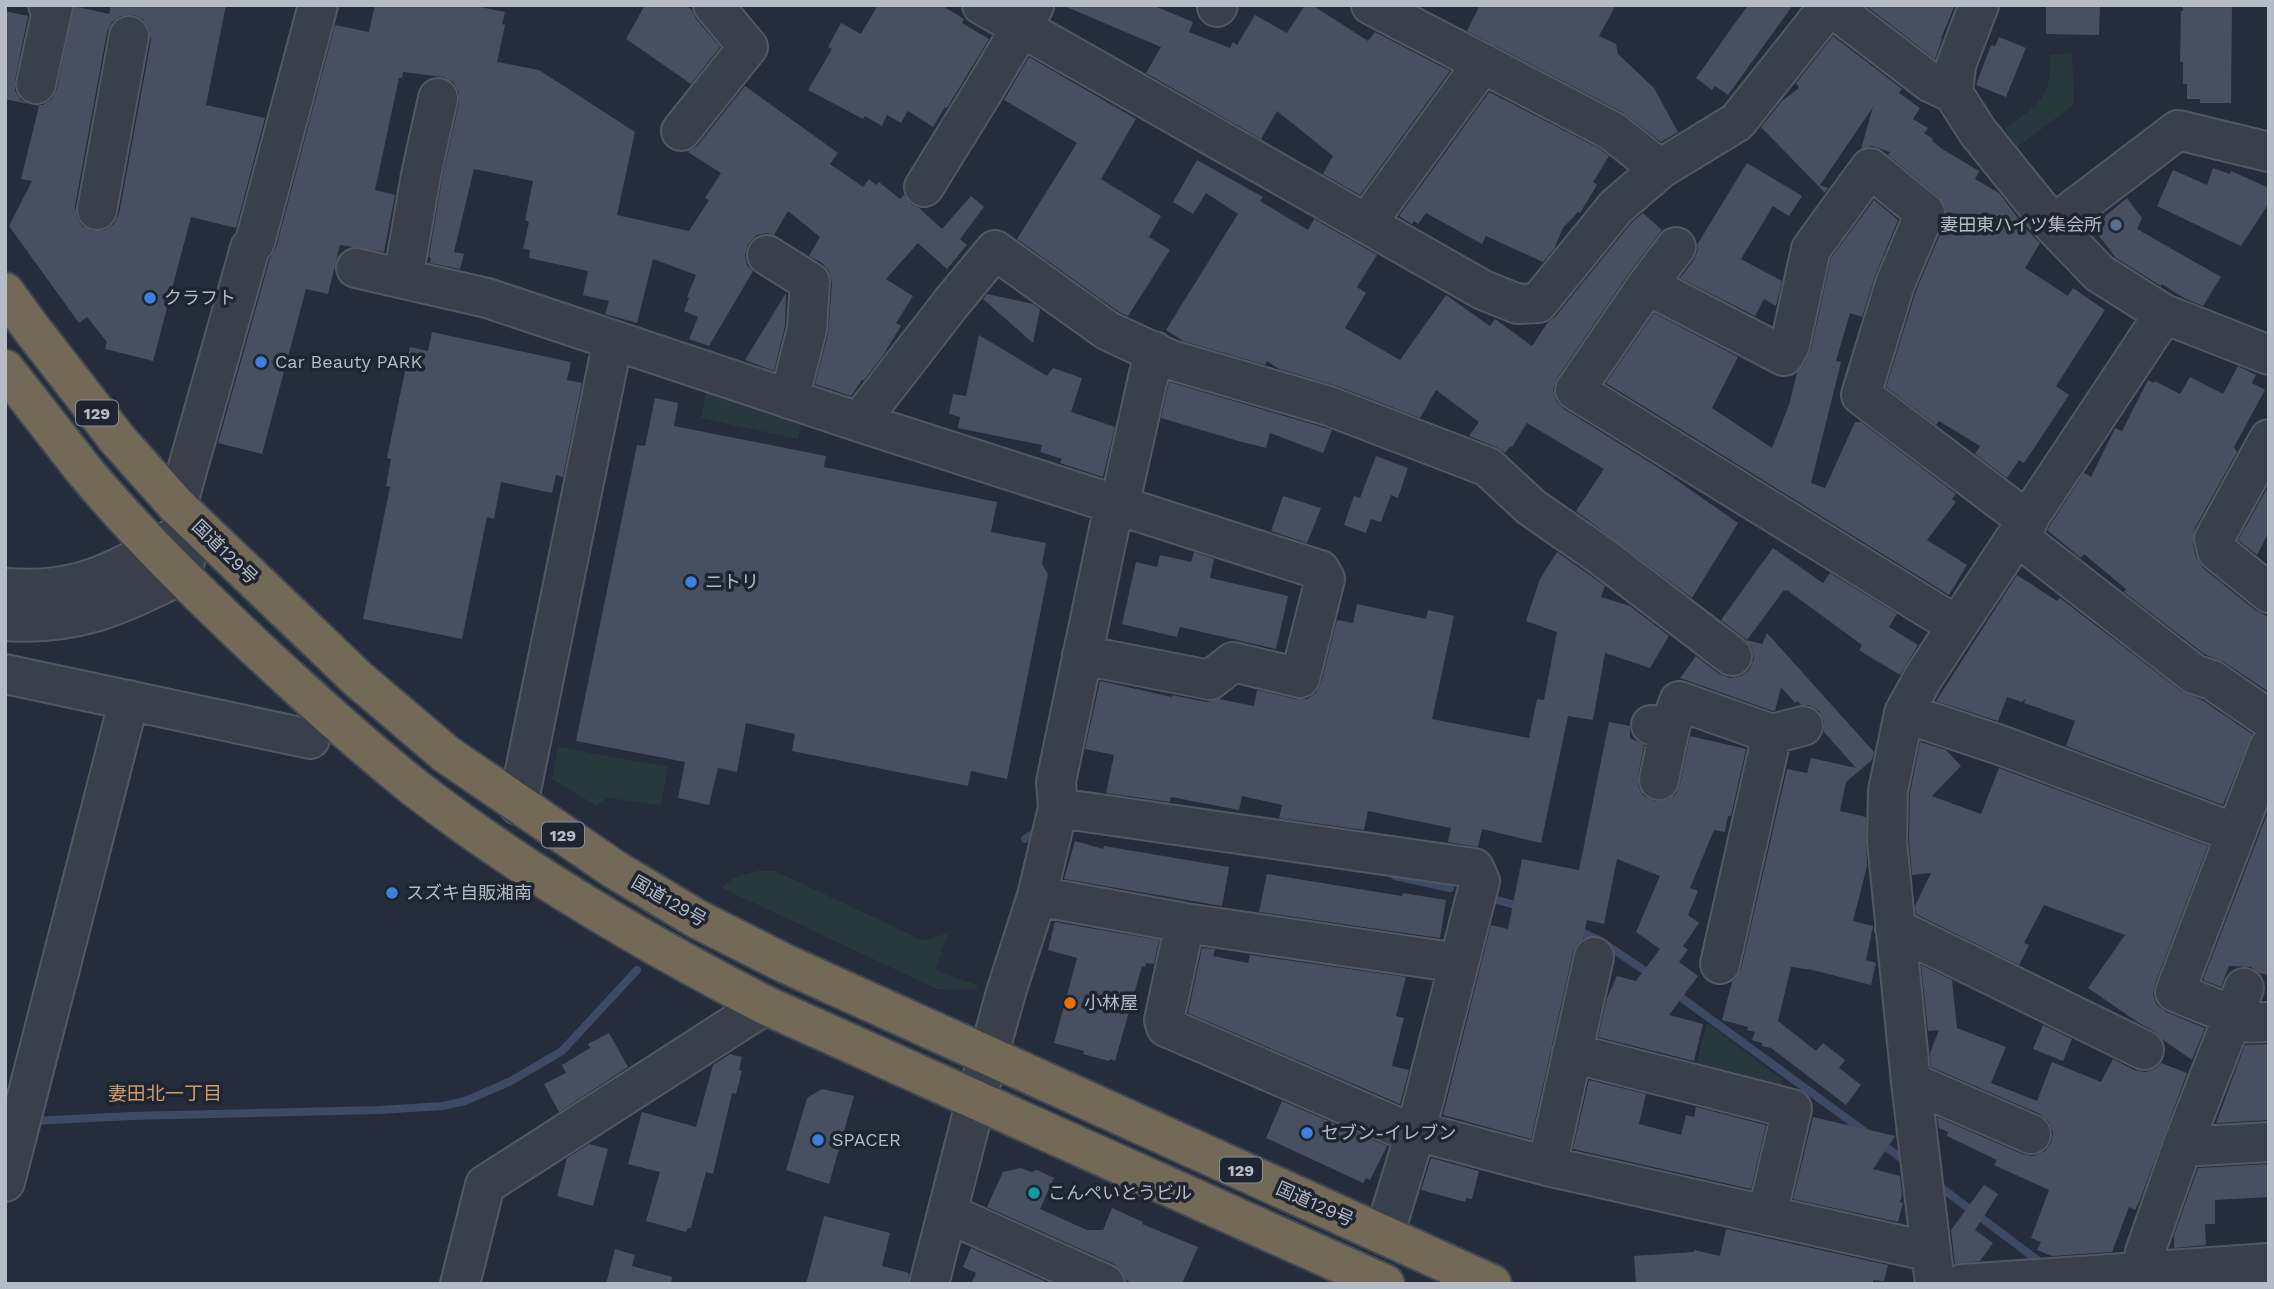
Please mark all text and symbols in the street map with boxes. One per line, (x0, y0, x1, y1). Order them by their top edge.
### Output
place label: 妻田東ハイツ集会所 (1940, 214, 2102, 235)
marker: 妻田東ハイツ集会所 (2108, 217, 2124, 233)
place label: クラフト (164, 287, 236, 308)
marker: クラフト (142, 290, 158, 306)
place label: Car Beauty PARK (275, 351, 423, 372)
marker: Car Beauty PARK (253, 354, 269, 370)
road number: 129 (76, 400, 118, 426)
street label: 国道129号 (188, 515, 262, 588)
place label: ニトリ (705, 571, 759, 592)
marker: ニトリ (683, 574, 699, 590)
road number: 129 (542, 822, 584, 848)
street label: 国道129号 (628, 871, 710, 930)
place label: スズキ自販湘南 (406, 882, 532, 903)
marker: スズキ自販湘南 (384, 885, 400, 901)
place label: 小林屋 (1084, 992, 1138, 1013)
marker: 小林屋 (1062, 995, 1078, 1011)
district label: 妻田北一丁目 (108, 1082, 222, 1105)
place label: セブン-イレブン (1321, 1122, 1456, 1143)
marker: セブン-イレブン (1299, 1125, 1315, 1141)
place label: SPACER (832, 1129, 901, 1150)
marker: SPACER (810, 1132, 826, 1148)
road number: 129 (1220, 1158, 1262, 1182)
street label: 国道129号 (1273, 1177, 1357, 1230)
place label: こんぺいとうビル (1048, 1182, 1192, 1203)
marker: こんぺいとうビル (1026, 1185, 1042, 1201)

